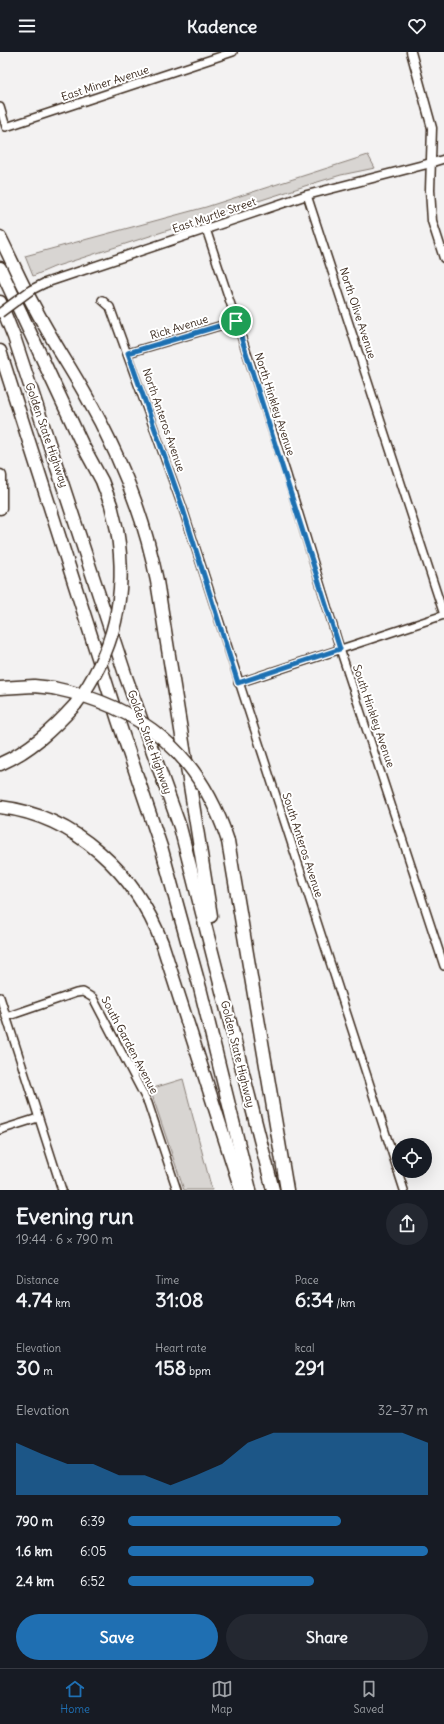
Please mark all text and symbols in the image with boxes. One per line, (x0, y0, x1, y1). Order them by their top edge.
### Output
icon: menu (16, 15, 38, 37)
text: Kadence (187, 15, 257, 38)
icon: heart (406, 15, 428, 37)
street label: East Miner Avenue (59, 62, 151, 104)
street label: East Myrtle Street (170, 194, 258, 236)
street label: North Olive Avenue (337, 266, 379, 360)
pin (219, 304, 253, 338)
icon: arrive (225, 310, 247, 332)
street label: Rick Avenue (148, 311, 210, 342)
street label: North Hinkley Avenue (252, 351, 298, 457)
street label: North Anteros Avenue (140, 366, 188, 474)
street label: Golden State Highway (22, 381, 72, 489)
street label: South Hinkley Avenue (350, 663, 398, 769)
street label: Golden State Highway (125, 688, 175, 796)
street label: South Anteros Avenue (279, 791, 327, 899)
street label: South Garden Avenue (98, 994, 162, 1096)
street label: Golden State Highway (218, 999, 258, 1109)
map controls (392, 1138, 432, 1178)
button: locate (392, 1138, 432, 1178)
text: Evening run (16, 1202, 134, 1230)
button: share (386, 1203, 428, 1245)
text: 19:44 · 6 × 790 m (16, 1231, 113, 1248)
text: Distance (16, 1273, 59, 1287)
text: Time (155, 1273, 179, 1287)
text: Pace (295, 1273, 319, 1287)
text: 4.74 (16, 1287, 53, 1312)
text: 31:08 (155, 1287, 204, 1312)
text: 6:34 (295, 1287, 334, 1312)
text: km (53, 1296, 71, 1310)
text: /km (334, 1296, 356, 1310)
text: Elevation (16, 1341, 61, 1355)
text: Heart rate (155, 1341, 206, 1355)
text: kcal (295, 1341, 314, 1355)
text: 30 (16, 1355, 41, 1380)
text: 158 (155, 1355, 186, 1380)
text: 291 (295, 1355, 325, 1380)
text: m (41, 1364, 53, 1378)
text: bpm (186, 1364, 211, 1378)
text: Elevation (16, 1402, 69, 1419)
text: 32–37 m (378, 1402, 428, 1419)
text: 790 m (16, 1513, 53, 1530)
text: 6:39 (80, 1513, 105, 1530)
text: 1.6 km (16, 1543, 52, 1560)
text: 6:05 (80, 1543, 106, 1560)
text: 2.4 km (16, 1573, 54, 1590)
text: 6:52 (80, 1573, 105, 1590)
button: Save (16, 1614, 218, 1660)
button: Share (226, 1614, 428, 1660)
tab: Home (60, 1678, 90, 1716)
tab: Map (211, 1678, 233, 1716)
tab: Saved (353, 1678, 384, 1716)

